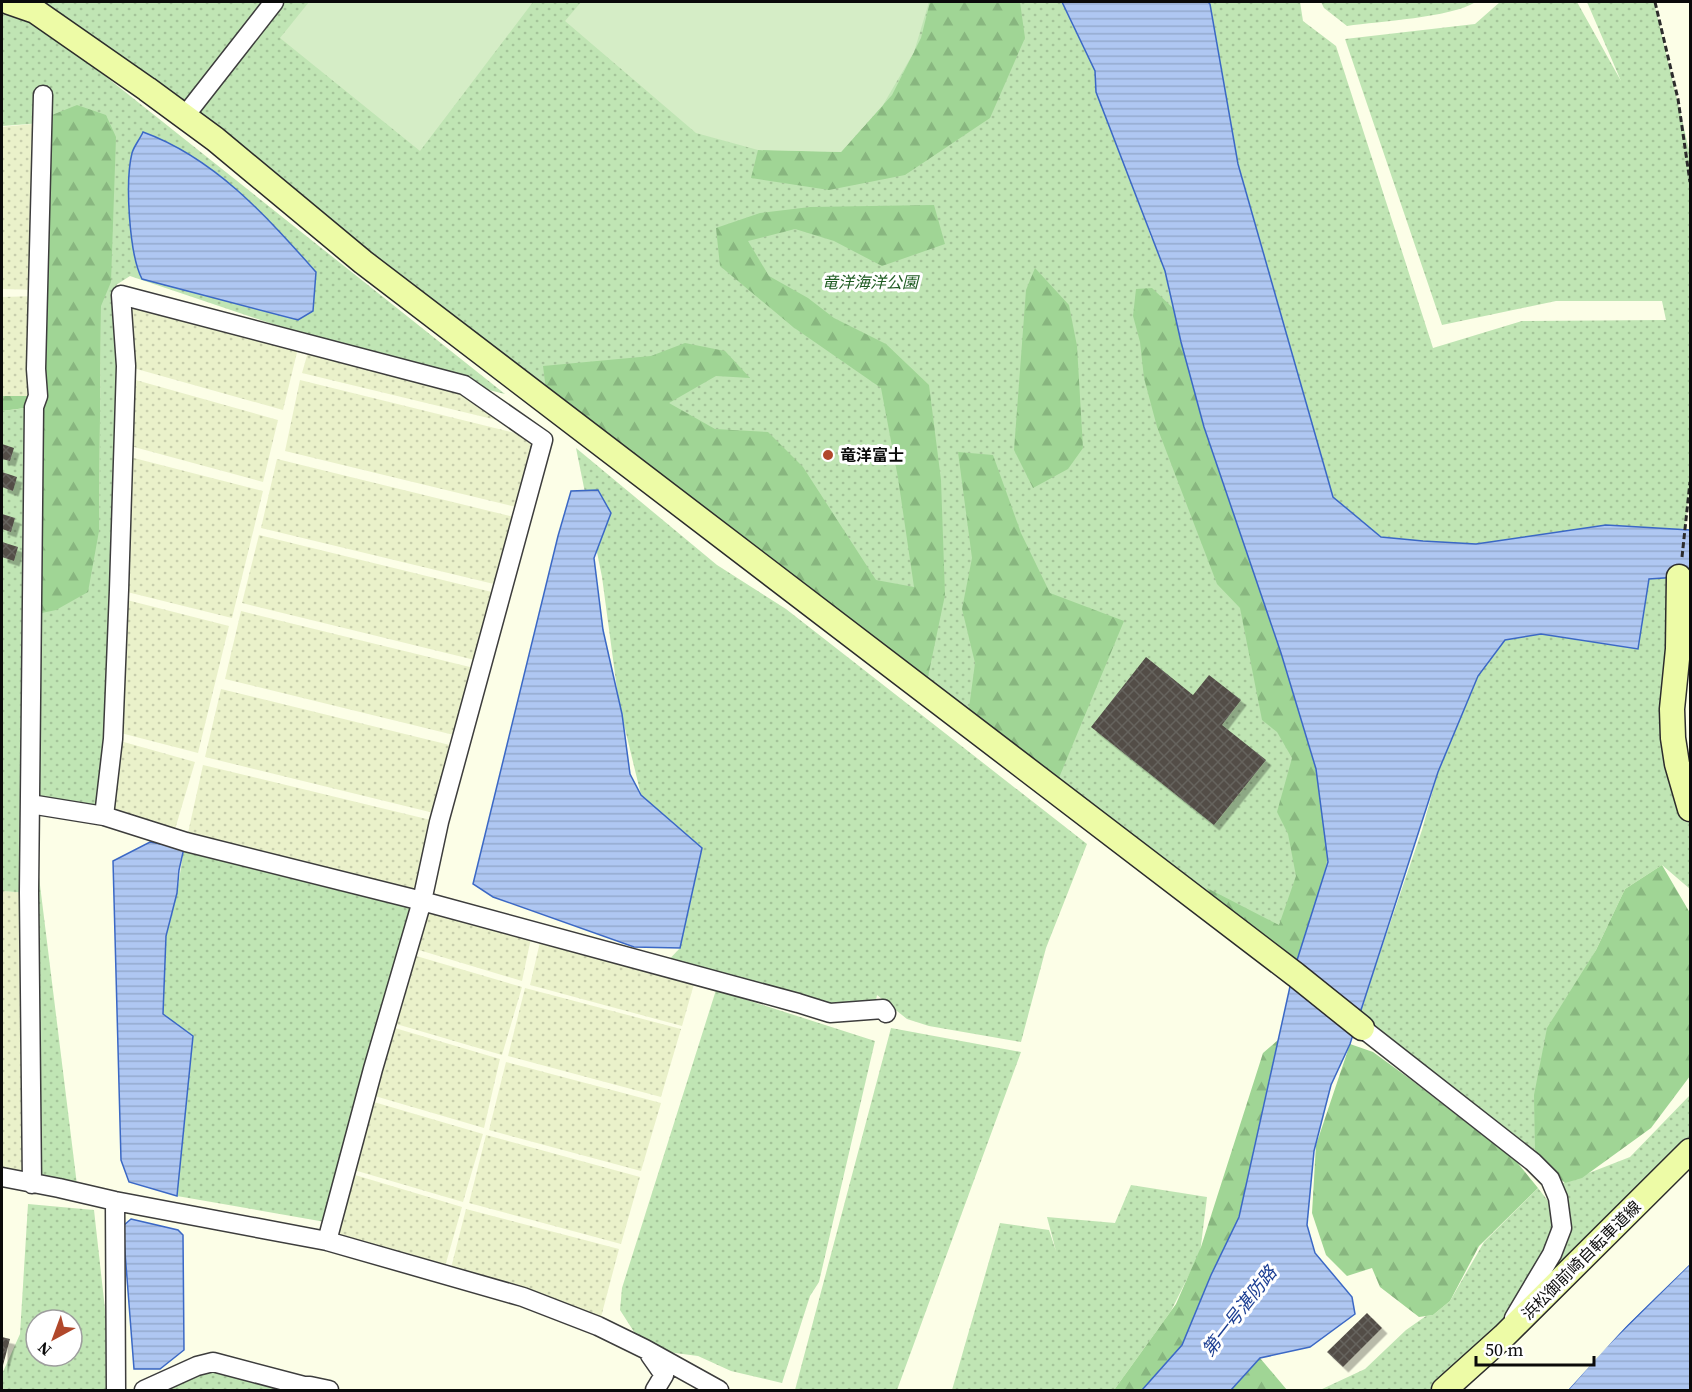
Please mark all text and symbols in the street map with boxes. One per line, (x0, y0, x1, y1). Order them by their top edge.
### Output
park label: 竜洋海洋公園 (822, 271, 920, 293)
place label: 竜洋富士 (840, 444, 904, 466)
marker: 竜洋富士 (821, 448, 835, 462)
street label: 浜松御前崎自転車道線 (1517, 1196, 1645, 1324)
water label: 第一号湛防路 (1196, 1259, 1283, 1361)
north arrow (24, 1308, 84, 1368)
scale bar (1476, 1329, 1594, 1367)
text: N (32, 1337, 56, 1361)
text: 50 m (1485, 1337, 1523, 1362)

